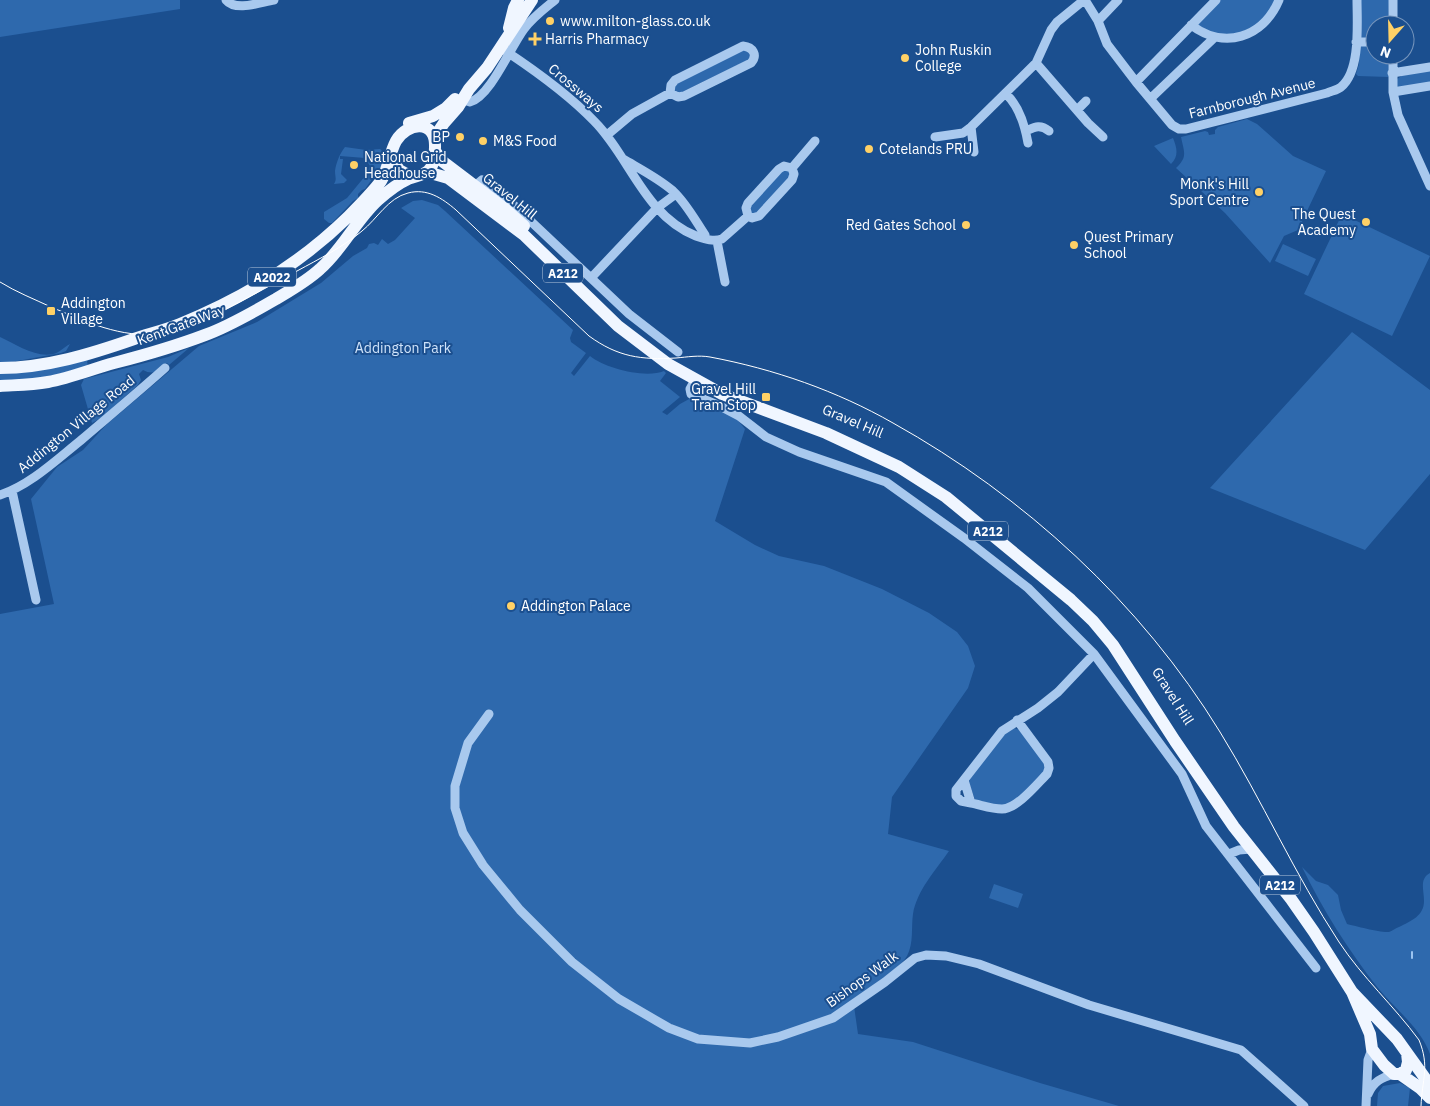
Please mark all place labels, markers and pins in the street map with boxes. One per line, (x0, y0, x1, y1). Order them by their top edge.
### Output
place label: www.milton-glass.co.uk (560, 12, 711, 30)
marker: www.milton-glass.co.uk (544, 15, 556, 27)
place label: Harris Pharmacy (545, 30, 649, 48)
marker: Harris Pharmacy (529, 33, 541, 45)
place label: John Ruskin College (915, 41, 992, 75)
marker: John Ruskin College (899, 52, 911, 64)
place label: BP (432, 128, 450, 146)
marker: BP (454, 131, 466, 143)
place label: M&S Food (493, 132, 557, 150)
marker: M&S Food (477, 135, 489, 147)
place label: Cotelands PRU (879, 140, 972, 158)
marker: Cotelands PRU (863, 143, 875, 155)
place label: National Grid Headhouse (364, 148, 447, 182)
marker: National Grid Headhouse (348, 159, 360, 171)
place label: Monk's Hill Sport Centre (1169, 175, 1249, 209)
marker: Monk's Hill Sport Centre (1253, 186, 1265, 198)
place label: The Quest Academy (1292, 205, 1356, 239)
place label: Red Gates School (846, 216, 956, 234)
marker: The Quest Academy (1360, 216, 1372, 228)
marker: Red Gates School (960, 219, 972, 231)
place label: Quest Primary School (1084, 228, 1173, 262)
marker: Quest Primary School (1068, 239, 1080, 251)
place label: Addington Village (61, 294, 126, 328)
marker: Addington Village (45, 305, 57, 317)
place label: Gravel Hill Tram Stop (691, 380, 756, 414)
marker: Gravel Hill Tram Stop (760, 391, 772, 403)
place label: Addington Palace (521, 597, 631, 615)
marker: Addington Palace (505, 600, 517, 612)

